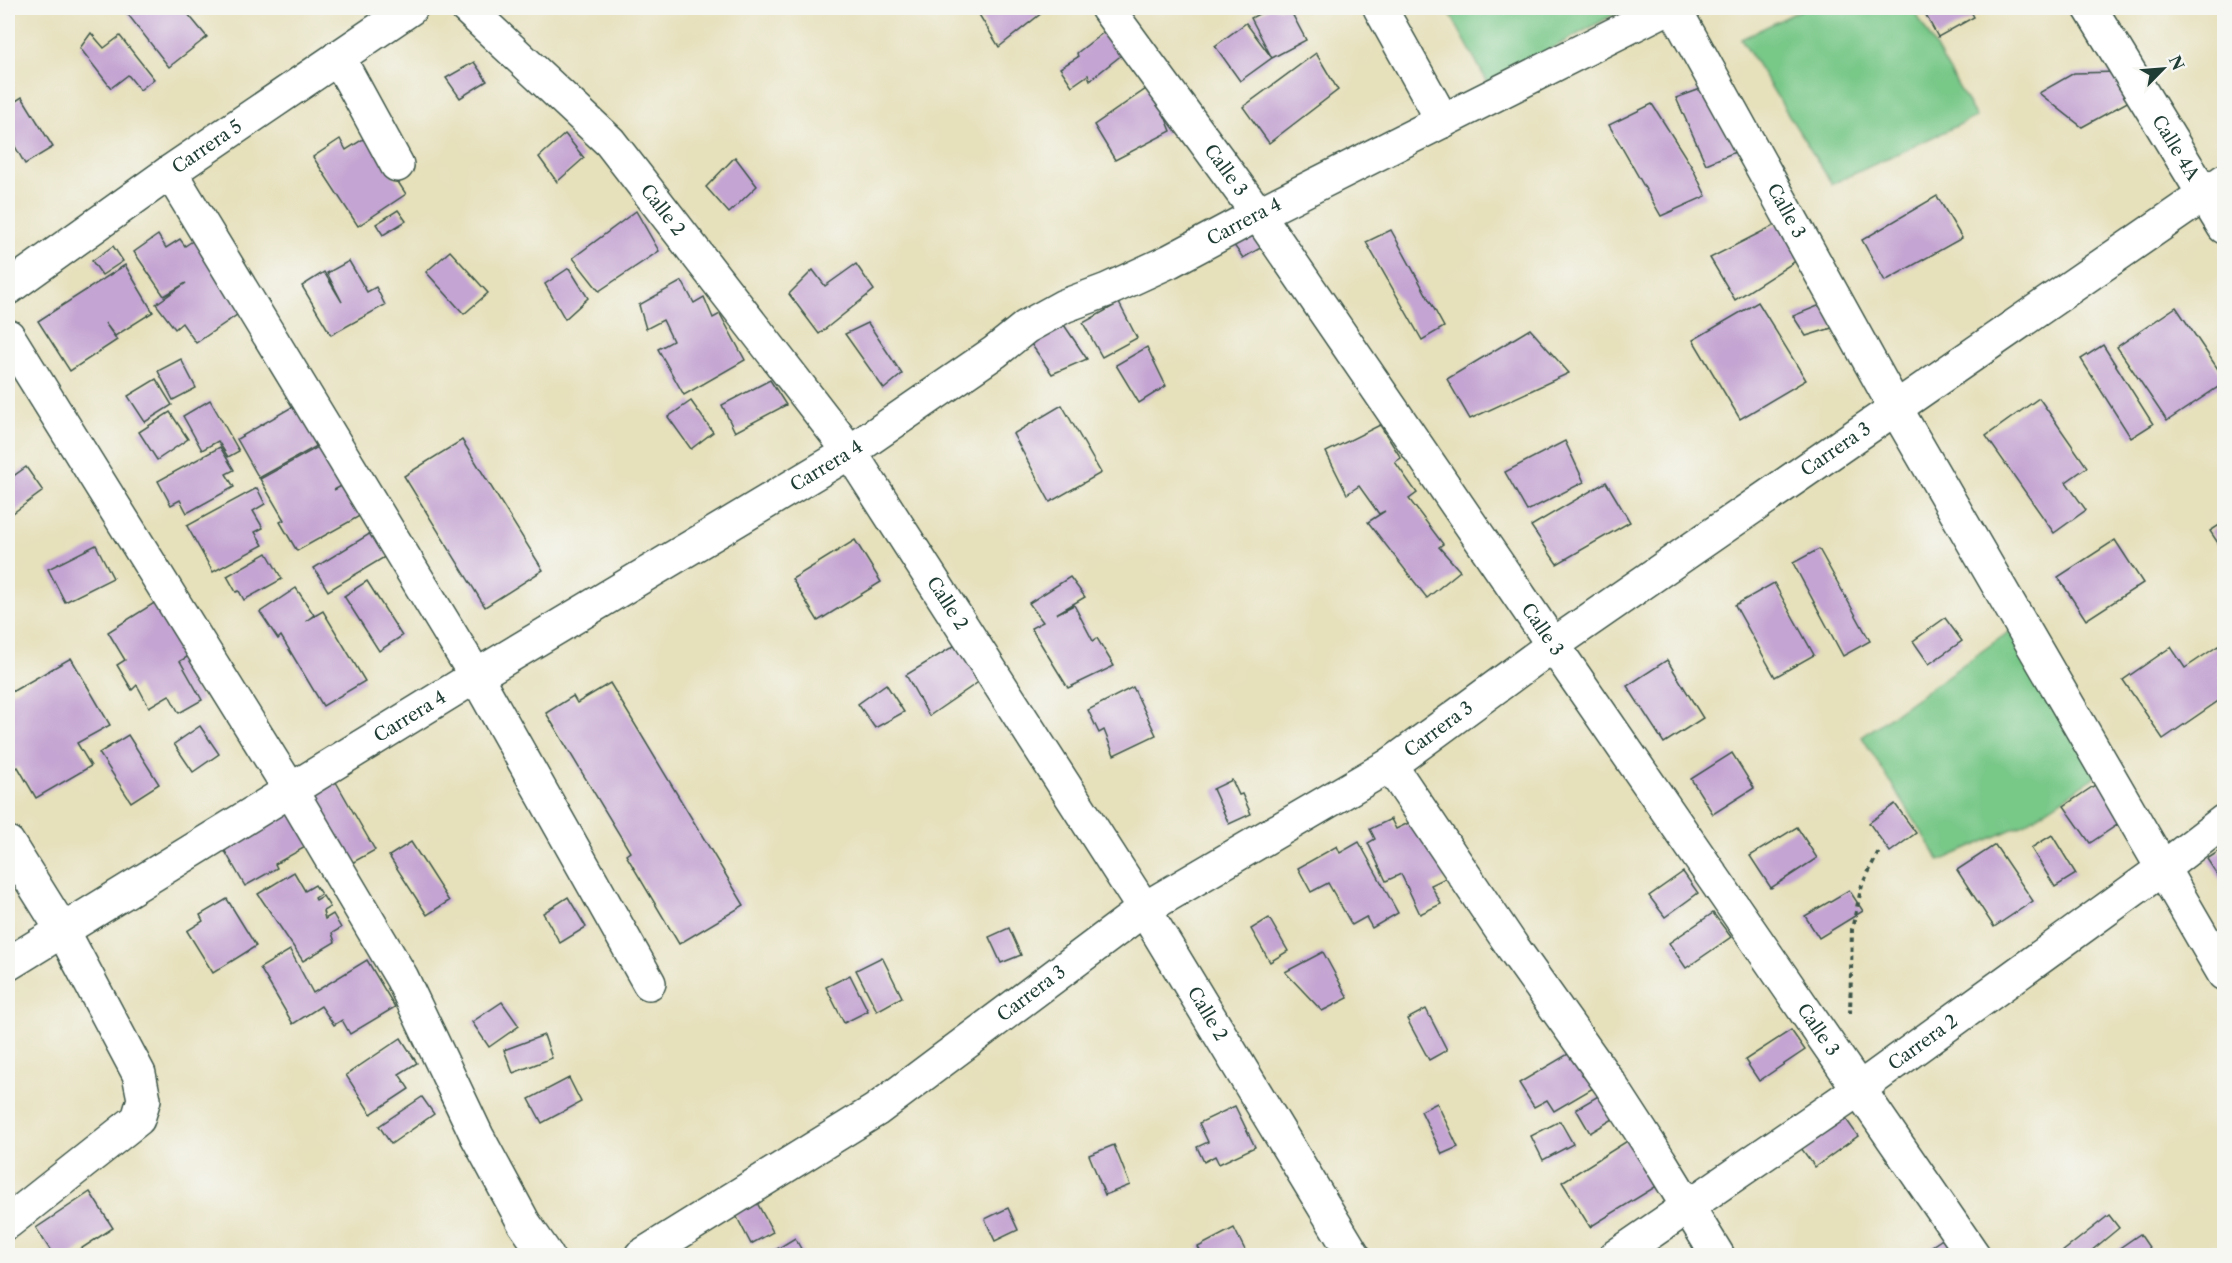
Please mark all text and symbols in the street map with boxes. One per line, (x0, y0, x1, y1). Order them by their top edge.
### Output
north arrow (2133, 39, 2193, 99)
text: N (2165, 52, 2189, 73)
street label: Calle 4A (2147, 111, 2204, 185)
street label: Carrera 5 (168, 115, 246, 178)
street label: Calle 3 (1200, 140, 1252, 200)
street label: Calle 2 (636, 180, 690, 240)
street label: Calle 3 (1762, 180, 1810, 242)
street label: Carrera 4 (1203, 193, 1285, 250)
street label: Carrera 3 (1797, 418, 1875, 481)
street label: Carrera 4 (786, 436, 867, 496)
street label: Calle 2 (922, 572, 973, 634)
street label: Calle 3 (1517, 599, 1568, 660)
street label: Carrera 4 (370, 686, 450, 747)
street label: Carrera 3 (1400, 697, 1477, 762)
street label: Carrera 3 (993, 961, 1070, 1026)
street label: Calle 2 (1183, 983, 1232, 1045)
street label: Calle 3 (1792, 999, 1844, 1060)
street label: Carrera 2 (1884, 1010, 1962, 1075)

